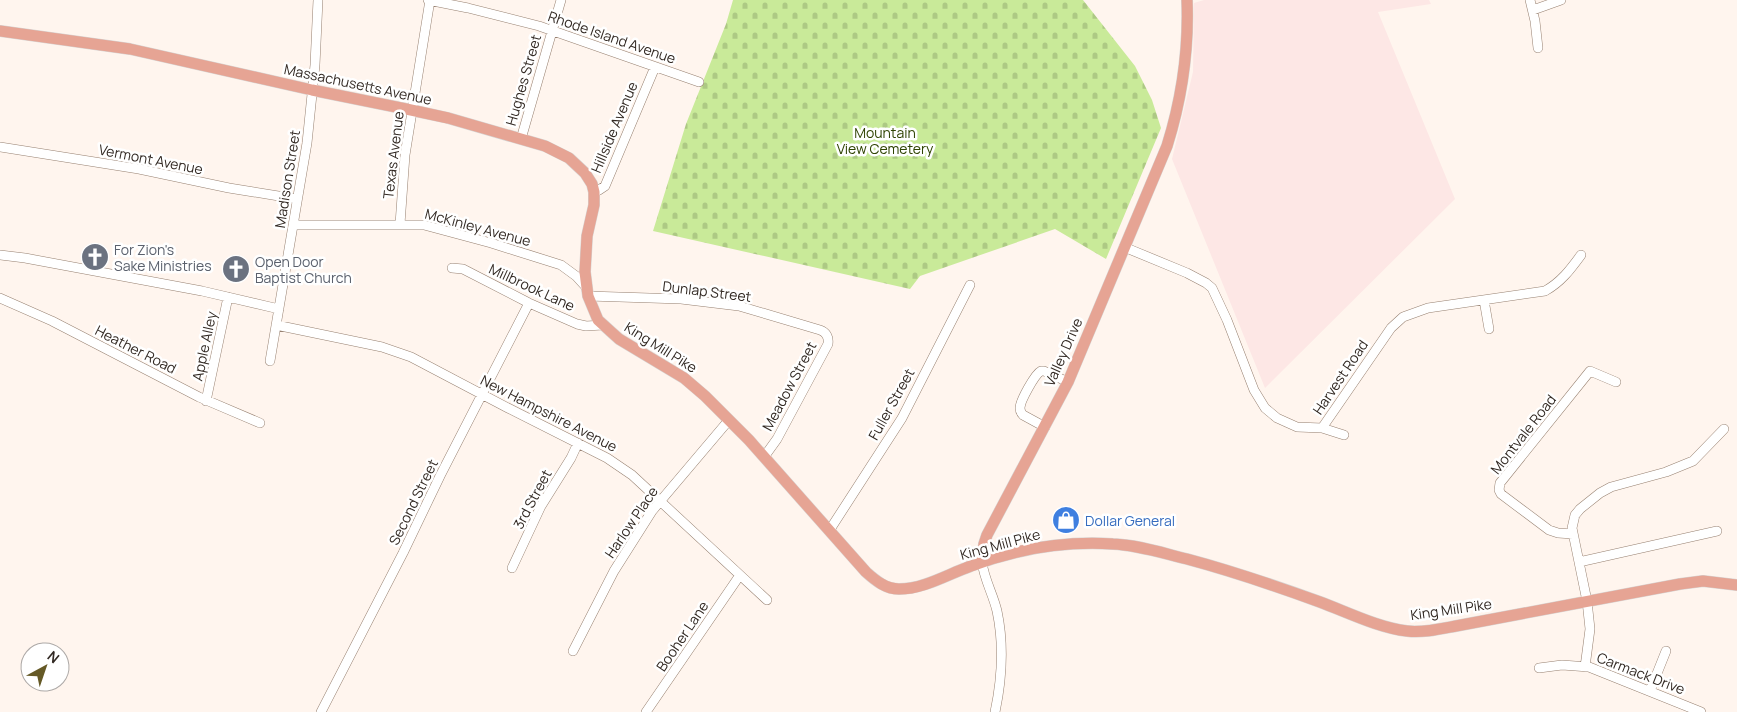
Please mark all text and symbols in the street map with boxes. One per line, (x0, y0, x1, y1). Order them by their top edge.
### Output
street label: Rhode Island Avenue (546, 6, 678, 68)
street label: Hughes Street (501, 32, 545, 128)
street label: Massachusetts Avenue (282, 59, 434, 109)
street label: Hillside Avenue (586, 79, 642, 175)
street label: Texas Avenue (378, 110, 408, 200)
park label: Mountain View Cemetery (837, 123, 934, 158)
street label: Madison Street (270, 128, 304, 229)
street label: Vermont Avenue (97, 140, 205, 178)
street label: McKinley Avenue (423, 204, 533, 250)
place label: For Zion's Sake Ministries (114, 240, 212, 275)
church icon: For Zion's Sake Ministries (80, 242, 110, 272)
place label: Open Door Baptist Church (255, 252, 352, 287)
church icon: Open Door Baptist Church (221, 254, 251, 284)
street label: Millbrook Lane (486, 259, 578, 315)
street label: Dunlap Street (662, 276, 753, 306)
street label: Apple Alley (187, 309, 221, 382)
street label: Valley Drive (1039, 315, 1087, 389)
street label: King Mill Pike (621, 317, 701, 377)
street label: Heather Road (92, 320, 180, 378)
street label: Harvest Road (1308, 336, 1372, 418)
street label: Meadow Street (757, 338, 821, 434)
street label: Fuller Street (864, 364, 919, 443)
street label: New Hampshire Avenue (477, 370, 621, 456)
street label: Montvale Road (1486, 390, 1560, 478)
street label: Second Street (384, 456, 442, 548)
street label: 3rd Street (508, 466, 556, 532)
street label: Harlow Place (600, 483, 662, 561)
shop icon: Dollar General (1051, 505, 1081, 535)
place label: Dollar General (1085, 511, 1175, 530)
street label: King Mill Pike (958, 524, 1042, 564)
street label: King Mill Pike (1409, 594, 1493, 624)
street label: Booher Lane (652, 597, 712, 675)
north arrow (20, 642, 70, 692)
text: N (44, 646, 64, 667)
street label: Carmack Drive (1594, 648, 1688, 698)

